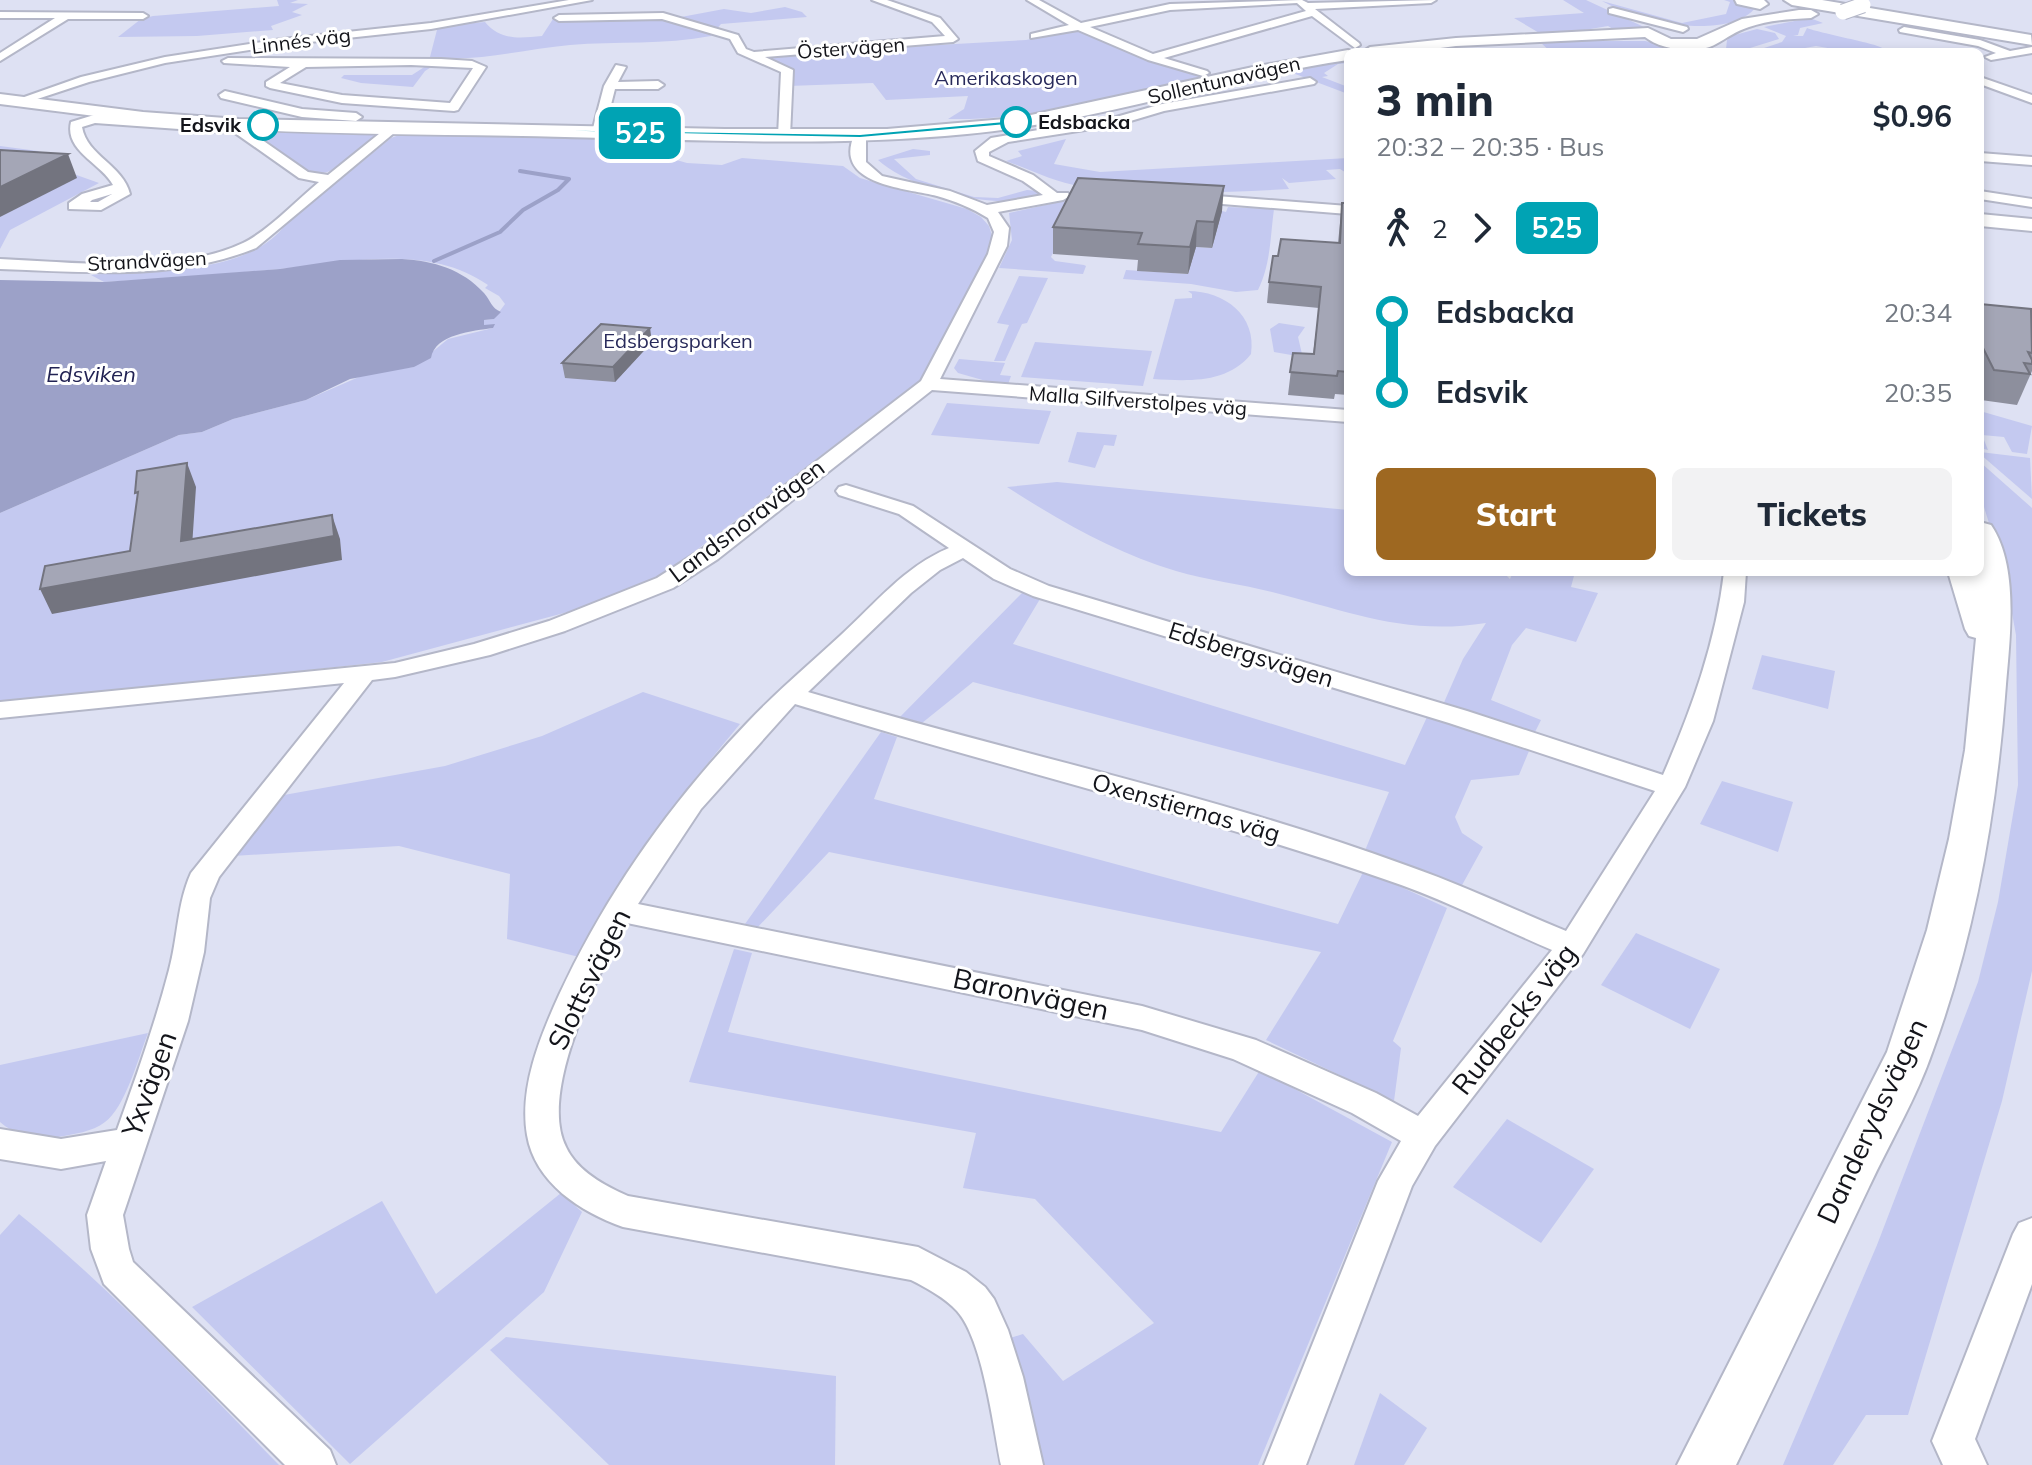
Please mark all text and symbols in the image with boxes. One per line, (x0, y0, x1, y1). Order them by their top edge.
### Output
street label: Linnés väg (250, 22, 352, 59)
street label: Östervägen (796, 31, 906, 64)
street label: Sollentunavägen (1145, 50, 1302, 109)
park label: Amerikaskogen (934, 65, 1078, 90)
text: 3 min (1376, 72, 1494, 127)
text: $0.96 (1873, 97, 1952, 135)
line badge: 525 (594, 107, 686, 159)
marker: Edsbacka (1001, 107, 1031, 137)
place label: Edsbacka (1038, 109, 1130, 134)
marker: Edsvik (248, 110, 278, 140)
place label: Edsvik (180, 112, 242, 137)
text: 525 (615, 115, 665, 150)
text: 20:32 – 20:35 · Bus (1376, 130, 1605, 163)
icon: walk (1376, 206, 1420, 250)
icon: forward (1460, 206, 1504, 250)
text: 525 (1532, 210, 1582, 245)
text: 2 (1432, 212, 1448, 245)
street label: Strandvägen (87, 245, 207, 276)
text: Edsbacka (1436, 293, 1575, 331)
text: 20:34 (1884, 296, 1952, 329)
park label: Edsbergsparken (603, 328, 753, 353)
water label: Edsviken (46, 360, 136, 388)
text: Edsvik (1436, 373, 1528, 411)
text: 20:35 (1884, 376, 1952, 409)
street label: Malla Silfverstolpes väg (1028, 380, 1248, 421)
street label: Landsnoravägen (663, 452, 830, 589)
button: Start (1376, 468, 1656, 560)
button: Tickets (1672, 468, 1952, 560)
street label: Edsbergsvägen (1165, 615, 1338, 693)
street label: Oxenstiernas väg (1089, 766, 1284, 848)
street label: Slottsvägen (539, 902, 638, 1055)
street label: Rudbecks väg (1444, 936, 1583, 1101)
street label: Baronvägen (950, 960, 1112, 1027)
street label: Danderydsvägen (1809, 1013, 1934, 1229)
street label: Yxvägen (113, 1026, 184, 1142)

